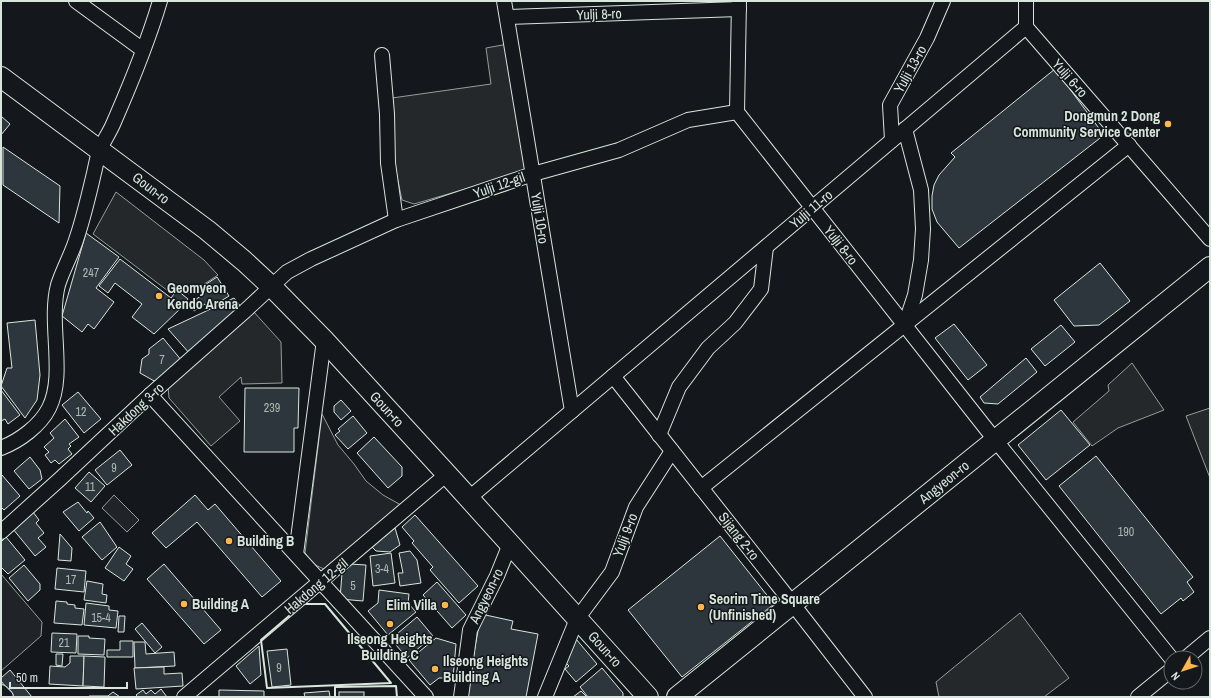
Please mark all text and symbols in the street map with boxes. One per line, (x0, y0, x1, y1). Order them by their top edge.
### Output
street label: Yulji 8-ro (576, 4, 622, 24)
street label: Yulji 13-ro (890, 42, 930, 96)
street label: Yulji 6-ro (1048, 55, 1092, 101)
place label: Dongmun 2 Dong Community Service Center (1013, 107, 1161, 141)
marker: Dongmun 2 Dong Community Service Center (1163, 119, 1173, 129)
street label: Goun-ro (129, 168, 173, 208)
street label: Yulji 12-gil (471, 168, 527, 202)
street label: Yulji 11-ro (786, 186, 836, 232)
street label: Yulji 10-ro (527, 191, 553, 245)
street label: Yulji 8-ro (820, 222, 862, 268)
house number: 247 (83, 265, 100, 281)
place label: Geomyeon Kendo Arena (167, 279, 239, 313)
marker: Geomyeon Kendo Arena (154, 291, 164, 301)
house number: 7 (159, 352, 165, 368)
street label: Hakdong 3-ro (104, 379, 168, 439)
street label: Goun-ro (366, 387, 408, 431)
house number: 239 (264, 400, 280, 416)
house number: 12 (76, 404, 86, 420)
street label: Angyeon-ro (914, 456, 973, 508)
house number: 9 (111, 460, 117, 476)
house number: 11 (85, 479, 96, 495)
street label: Sijang 2-ro (715, 508, 763, 564)
street label: Yulji 9-ro (608, 511, 642, 559)
house number: 190 (1118, 524, 1134, 540)
place label: Building B (237, 532, 294, 550)
marker: Building B (224, 536, 234, 546)
street label: Hakdong 12-gil (280, 554, 352, 618)
house number: 3-4 (375, 561, 390, 577)
street label: Angyeon-ro (464, 565, 507, 628)
house number: 17 (66, 572, 77, 588)
house number: 5 (350, 578, 356, 594)
place label: Seorim Time Square (Unfinished) (709, 590, 820, 624)
place label: Building A (192, 595, 250, 613)
place label: Elim Villa (386, 596, 438, 614)
marker: Building A (179, 599, 189, 609)
marker: Elim Villa (440, 600, 450, 610)
marker: Seorim Time Square (Unfinished) (696, 602, 706, 612)
house number: 15-4 (91, 610, 111, 626)
marker: Ilseong Heights Building C (385, 619, 395, 629)
street label: Goun-ro (584, 627, 626, 671)
place label: Ilseong Heights Building C (347, 630, 433, 664)
house number: 21 (59, 635, 70, 651)
north arrow (1163, 650, 1203, 690)
place label: Ilseong Heights Building A (443, 652, 528, 686)
house number: 9 (276, 660, 282, 676)
scale bar (10, 664, 127, 690)
marker: Ilseong Heights Building A (430, 664, 440, 674)
text: N (1168, 669, 1183, 683)
text: 50 m (16, 670, 38, 686)

